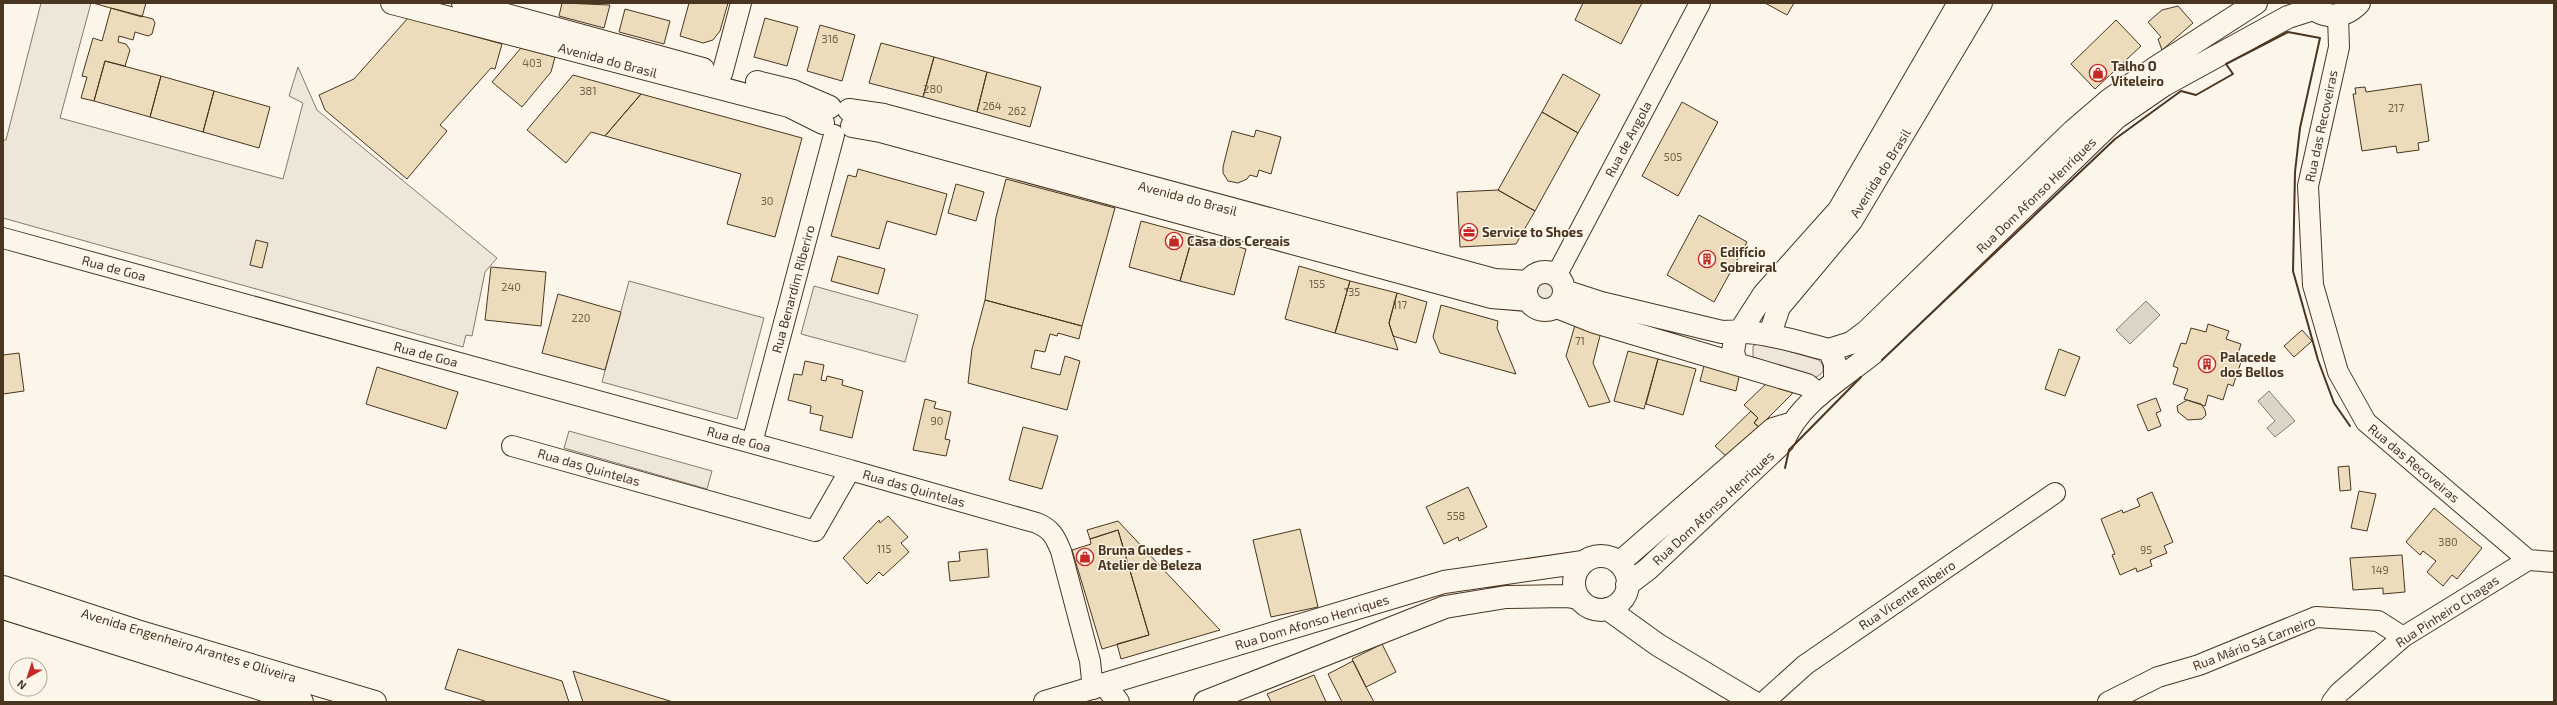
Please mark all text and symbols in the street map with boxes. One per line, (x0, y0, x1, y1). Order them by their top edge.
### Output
house number: 316 (822, 32, 838, 45)
street label: Avenida do Brasil (557, 39, 659, 81)
house number: 403 (522, 56, 542, 69)
place label: Talho O Viteleiro (2111, 58, 2164, 89)
shop icon: Talho O Viteleiro (2088, 63, 2108, 83)
street label: Rua das Recoveiras (2301, 69, 2341, 183)
house number: 280 (923, 82, 943, 95)
house number: 381 (579, 84, 597, 97)
street label: Rua de Angola (1601, 98, 1655, 180)
house number: 264 (982, 99, 1002, 112)
house number: 217 (2388, 101, 2404, 114)
house number: 262 (1008, 104, 1026, 117)
street label: Avenida do Brasil (1846, 126, 1914, 220)
street label: Rua Dom Afonso Henriques (1973, 134, 2099, 256)
house number: 505 (1664, 150, 1682, 163)
street label: Avenida do Brasil (1137, 177, 1239, 219)
house number: 30 (761, 194, 773, 207)
office icon: Service to Shoes (1459, 222, 1479, 242)
street label: Rua Benardim Riberiro (768, 223, 818, 355)
place label: Service to Shoes (1482, 224, 1583, 240)
shop icon: Casa dos Cereais (1164, 231, 1184, 251)
place label: Casa dos Cereais (1187, 233, 1290, 249)
place label: Edifício Sobreiral (1720, 244, 1777, 275)
building icon: Edifício Sobreiral (1697, 249, 1717, 269)
street label: Rua de Goa (80, 252, 148, 284)
house number: 155 (1309, 277, 1325, 290)
house number: 240 (501, 280, 521, 293)
house number: 135 (1344, 285, 1360, 298)
house number: 117 (1393, 298, 1408, 311)
house number: 220 (572, 311, 591, 324)
house number: 71 (1575, 334, 1585, 347)
street label: Rua de Goa (392, 338, 460, 370)
place label: Palacede dos Bellos (2220, 349, 2284, 380)
building icon: Palacede dos Bellos (2197, 354, 2217, 374)
house number: 90 (931, 414, 943, 427)
street label: Rua das Recoveiras (2365, 420, 2463, 506)
street label: Rua de Goa (705, 423, 773, 455)
street label: Rua das Quintelas (536, 445, 642, 489)
street label: Rua Dom Afonso Henriques (1649, 448, 1777, 568)
street label: Rua das Quintelas (861, 466, 967, 510)
house number: 558 (1447, 509, 1465, 522)
house number: 380 (2438, 535, 2458, 548)
house number: 115 (877, 542, 891, 555)
place label: Bruna Guedes - Atelier de Beleza (1098, 542, 1202, 573)
house number: 95 (2140, 543, 2152, 556)
shop icon: Bruna Guedes - Atelier de Beleza (1075, 547, 1095, 567)
street label: Rua Vicente Ribeiro (1856, 557, 1958, 633)
house number: 149 (2371, 563, 2389, 576)
street label: Rua Pinheiro Chagas (2392, 572, 2502, 650)
street label: Rua Dom Afonso Henriques (1233, 591, 1391, 653)
street label: Avenida Engenheiro Arantes e Oliveira (80, 605, 298, 685)
street label: Rua Mário Sá Carneiro (2190, 612, 2318, 674)
north arrow (8, 657, 48, 697)
text: N (14, 678, 29, 693)

